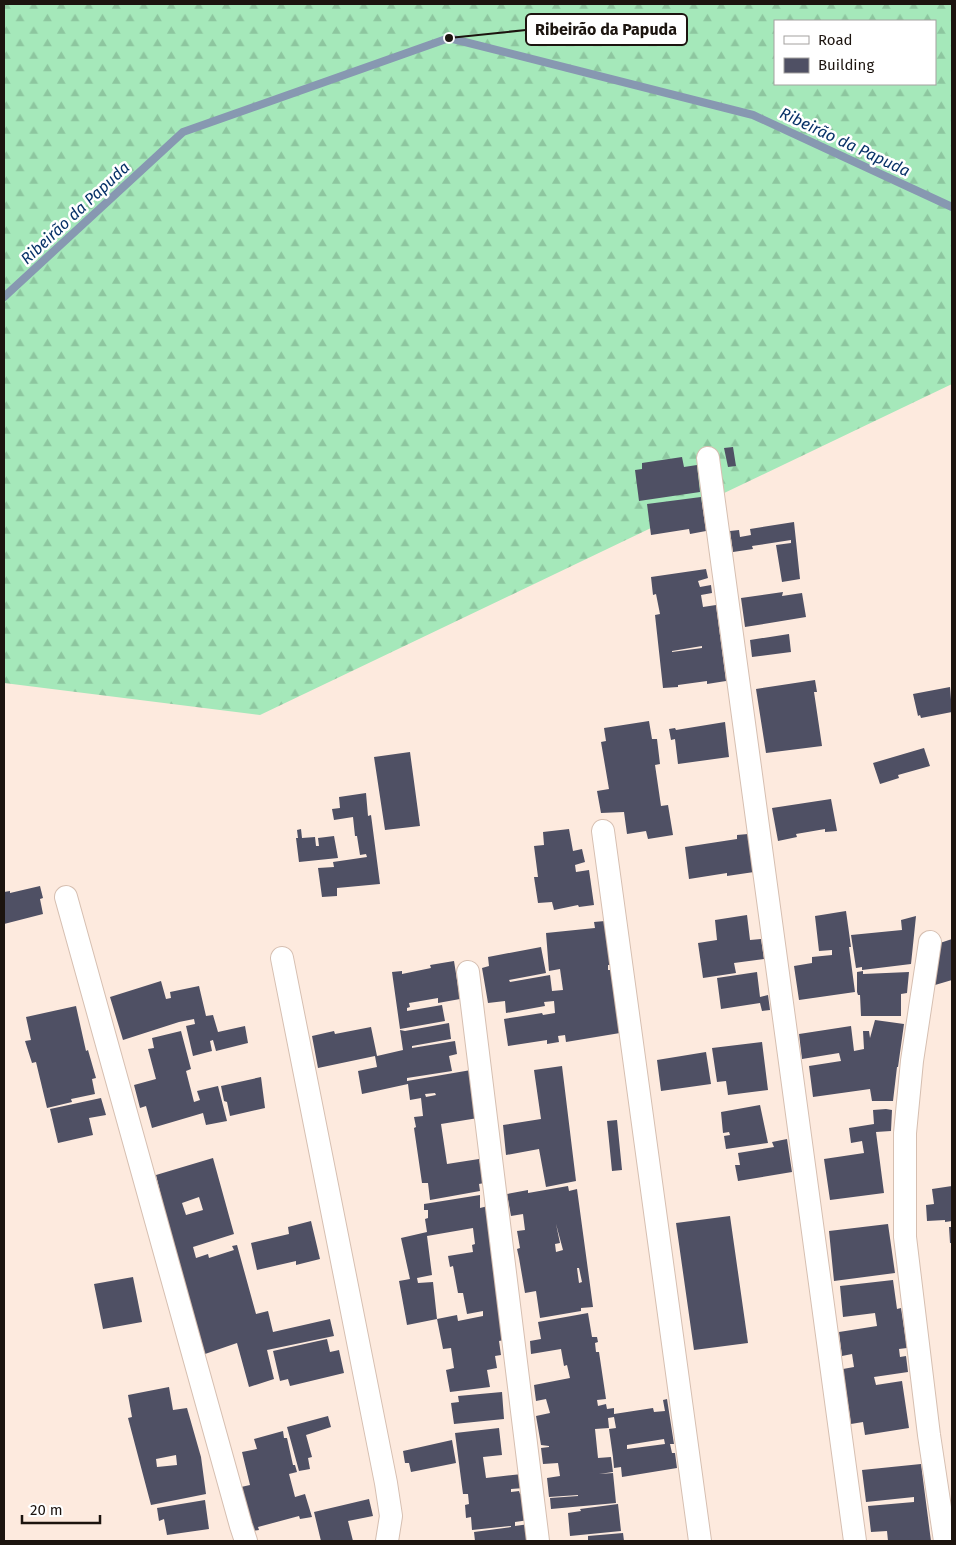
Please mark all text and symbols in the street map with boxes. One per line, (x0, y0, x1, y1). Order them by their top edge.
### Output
callout: Ribeirão da Papuda (526, 14, 687, 45)
text: Ribeirão da Papuda (535, 20, 677, 39)
legend (774, 20, 936, 85)
text: Road (818, 31, 853, 49)
text: Building (818, 56, 874, 74)
water label: Ribeirão da Papuda (777, 103, 913, 181)
water label: Ribeirão da Papuda (17, 158, 133, 268)
scale bar (22, 1492, 100, 1524)
text: 20 m (30, 1501, 63, 1519)

